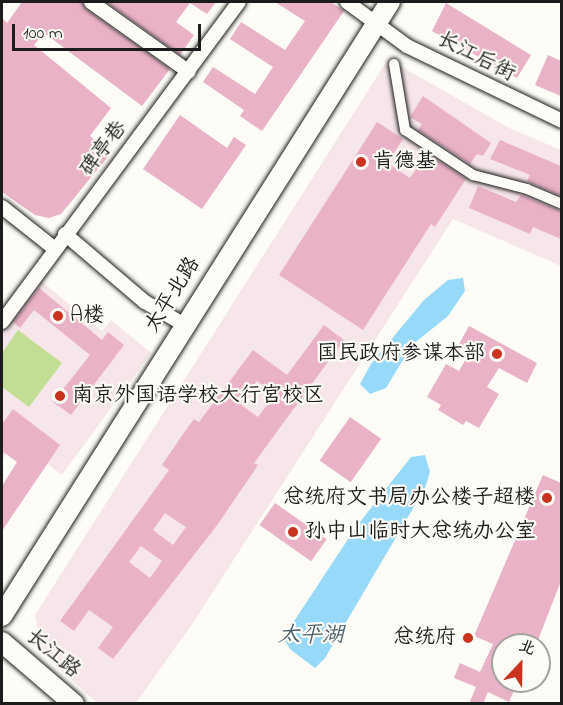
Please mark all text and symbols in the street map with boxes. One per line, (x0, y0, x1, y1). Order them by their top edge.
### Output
scale bar (15, 12, 204, 50)
text: 100 m (23, 21, 63, 47)
street label: 长江后街 (433, 27, 519, 87)
street label: 碑亭巷 (75, 116, 133, 182)
place label: 肯德基 (373, 149, 436, 175)
marker: 肯德基 (354, 155, 368, 169)
street label: 太平北路 (140, 253, 206, 337)
place label: A楼 (70, 303, 104, 329)
marker: A楼 (51, 309, 65, 323)
place label: 国民政府参谋本部 (317, 341, 485, 367)
marker: 国民政府参谋本部 (490, 347, 504, 361)
place label: 南京外国语学校大行宫校区 (72, 383, 324, 409)
marker: 南京外国语学校大行宫校区 (53, 389, 67, 403)
place label: 总统府文书局办公楼子超楼 (283, 485, 535, 511)
marker: 总统府文书局办公楼子超楼 (540, 491, 554, 505)
place label: 孙中山临时大总统办公室 (305, 519, 536, 545)
marker: 孙中山临时大总统办公室 (286, 525, 300, 539)
street label: 长江路 (21, 624, 85, 684)
water label: 太平湖 (278, 624, 344, 650)
place label: 总统府 (393, 625, 456, 651)
marker: 总统府 (461, 631, 475, 645)
north arrow (491, 633, 551, 693)
text: 北 (515, 634, 539, 662)

